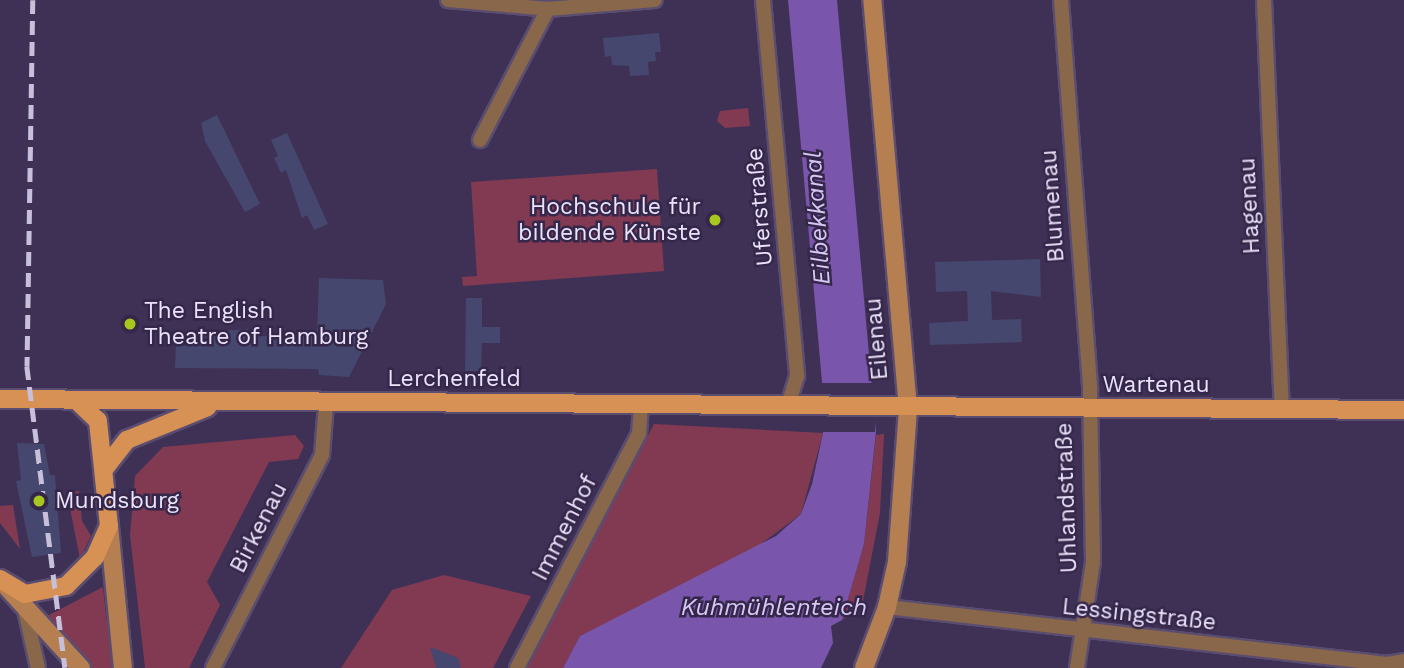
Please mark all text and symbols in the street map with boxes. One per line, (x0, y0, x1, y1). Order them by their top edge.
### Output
street label: Uferstraße (741, 147, 779, 267)
street label: Blumenau (1035, 149, 1071, 263)
water label: Eilbekkanal (799, 150, 837, 286)
street label: Hagenau (1234, 157, 1266, 255)
place label: Hochschule für bildende Künste (518, 193, 701, 247)
marker: Hochschule für bildende Künste (707, 212, 723, 228)
place label: The English Theatre of Hamburg (144, 297, 369, 351)
street label: Eilenau (860, 297, 894, 381)
marker: The English Theatre of Hamburg (122, 316, 138, 332)
street label: Lerchenfeld (387, 365, 521, 393)
street label: Wartenau (1102, 371, 1210, 399)
street label: Uhlandstraße (1051, 422, 1083, 574)
street label: Immenhof (527, 471, 603, 585)
street label: Birkenau (224, 478, 294, 578)
place label: Mundsburg (55, 487, 179, 515)
marker: Mundsburg (29, 491, 49, 511)
street label: Lessingstraße (1061, 593, 1217, 637)
water label: Kuhmühlenteich (681, 594, 867, 622)

